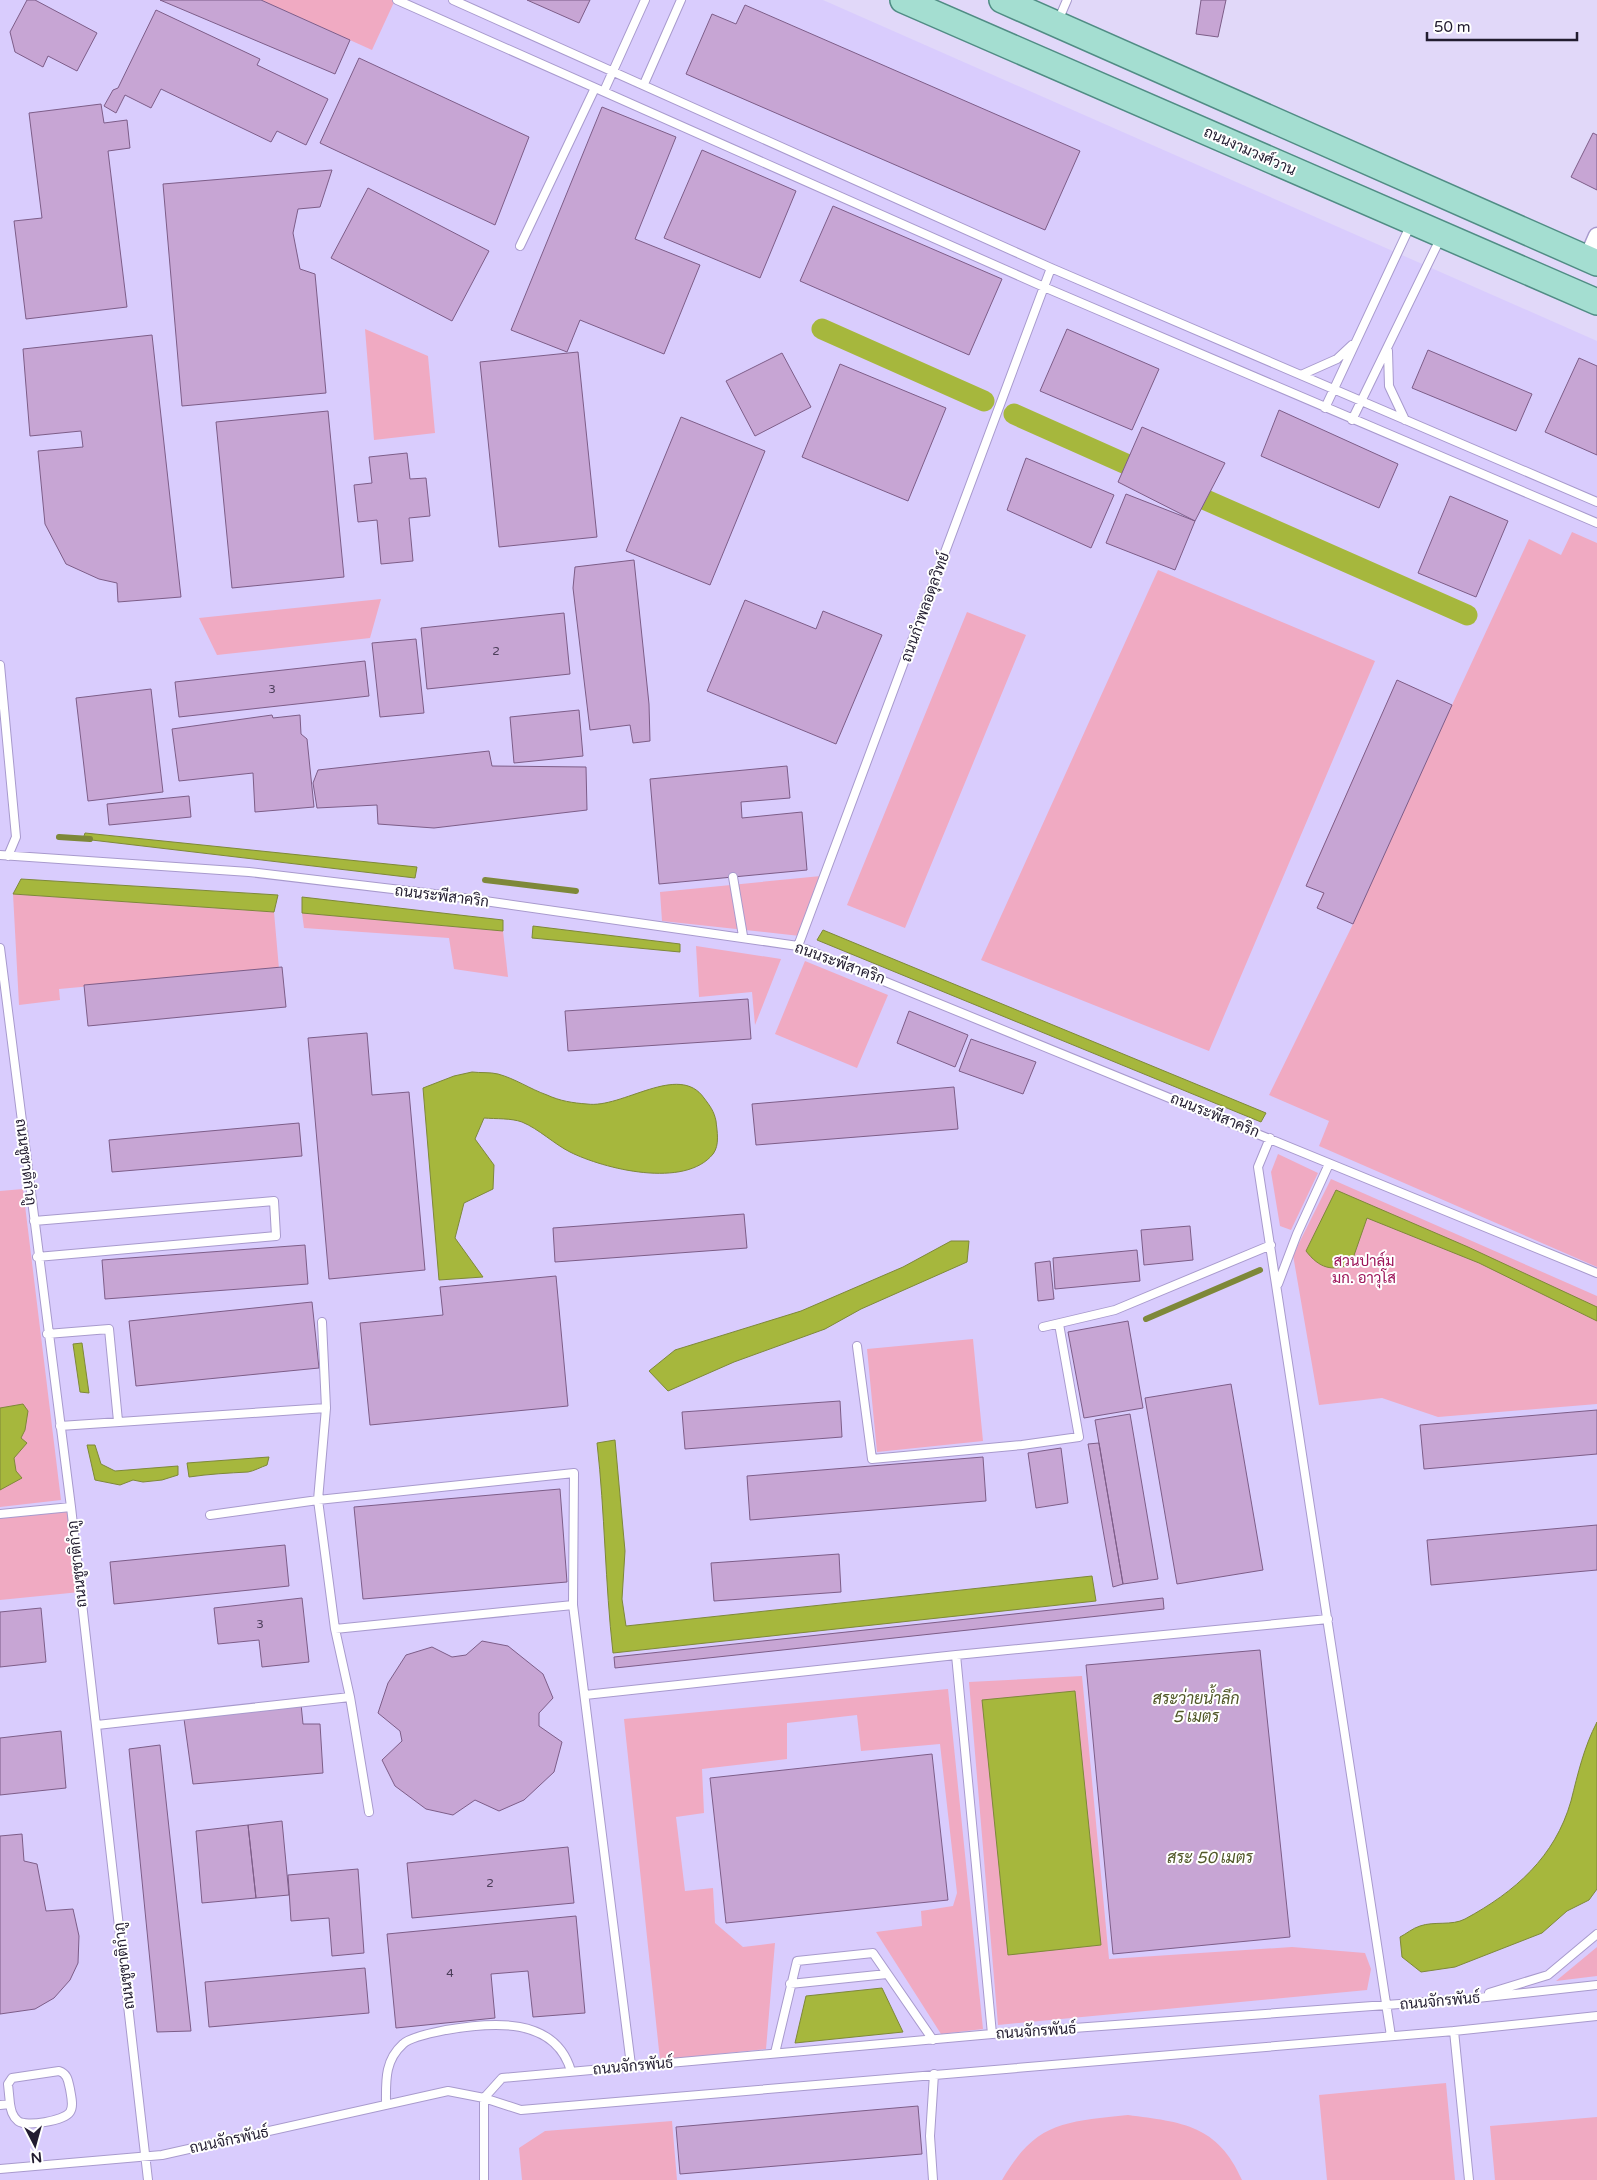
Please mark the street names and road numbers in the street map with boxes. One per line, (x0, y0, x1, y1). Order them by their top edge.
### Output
street label: ถนนงามวงศ์วาน (1201, 122, 1299, 179)
street label: ถนนกำพลอดุลวิทย์ (896, 549, 955, 665)
street label: ถนนระพีสาคริก (394, 880, 490, 911)
street label: ถนนระพีสาคริก (792, 937, 888, 988)
street label: ถนนระพีสาคริก (1168, 1088, 1263, 1141)
street label: ถนนชูชาติกำภู (11, 1117, 40, 1207)
street label: ถนนชูชาติกำภู (63, 1519, 92, 1608)
street label: ถนนชูชาติกำภู (110, 1921, 139, 2011)
street label: ถนนจักรพันธ์ (1399, 1988, 1481, 2013)
street label: ถนนจักรพันธ์ (995, 2018, 1077, 2043)
street label: ถนนจักรพันธ์ (592, 2053, 674, 2078)
street label: ถนนจักรพันธ์ (188, 2122, 270, 2157)

